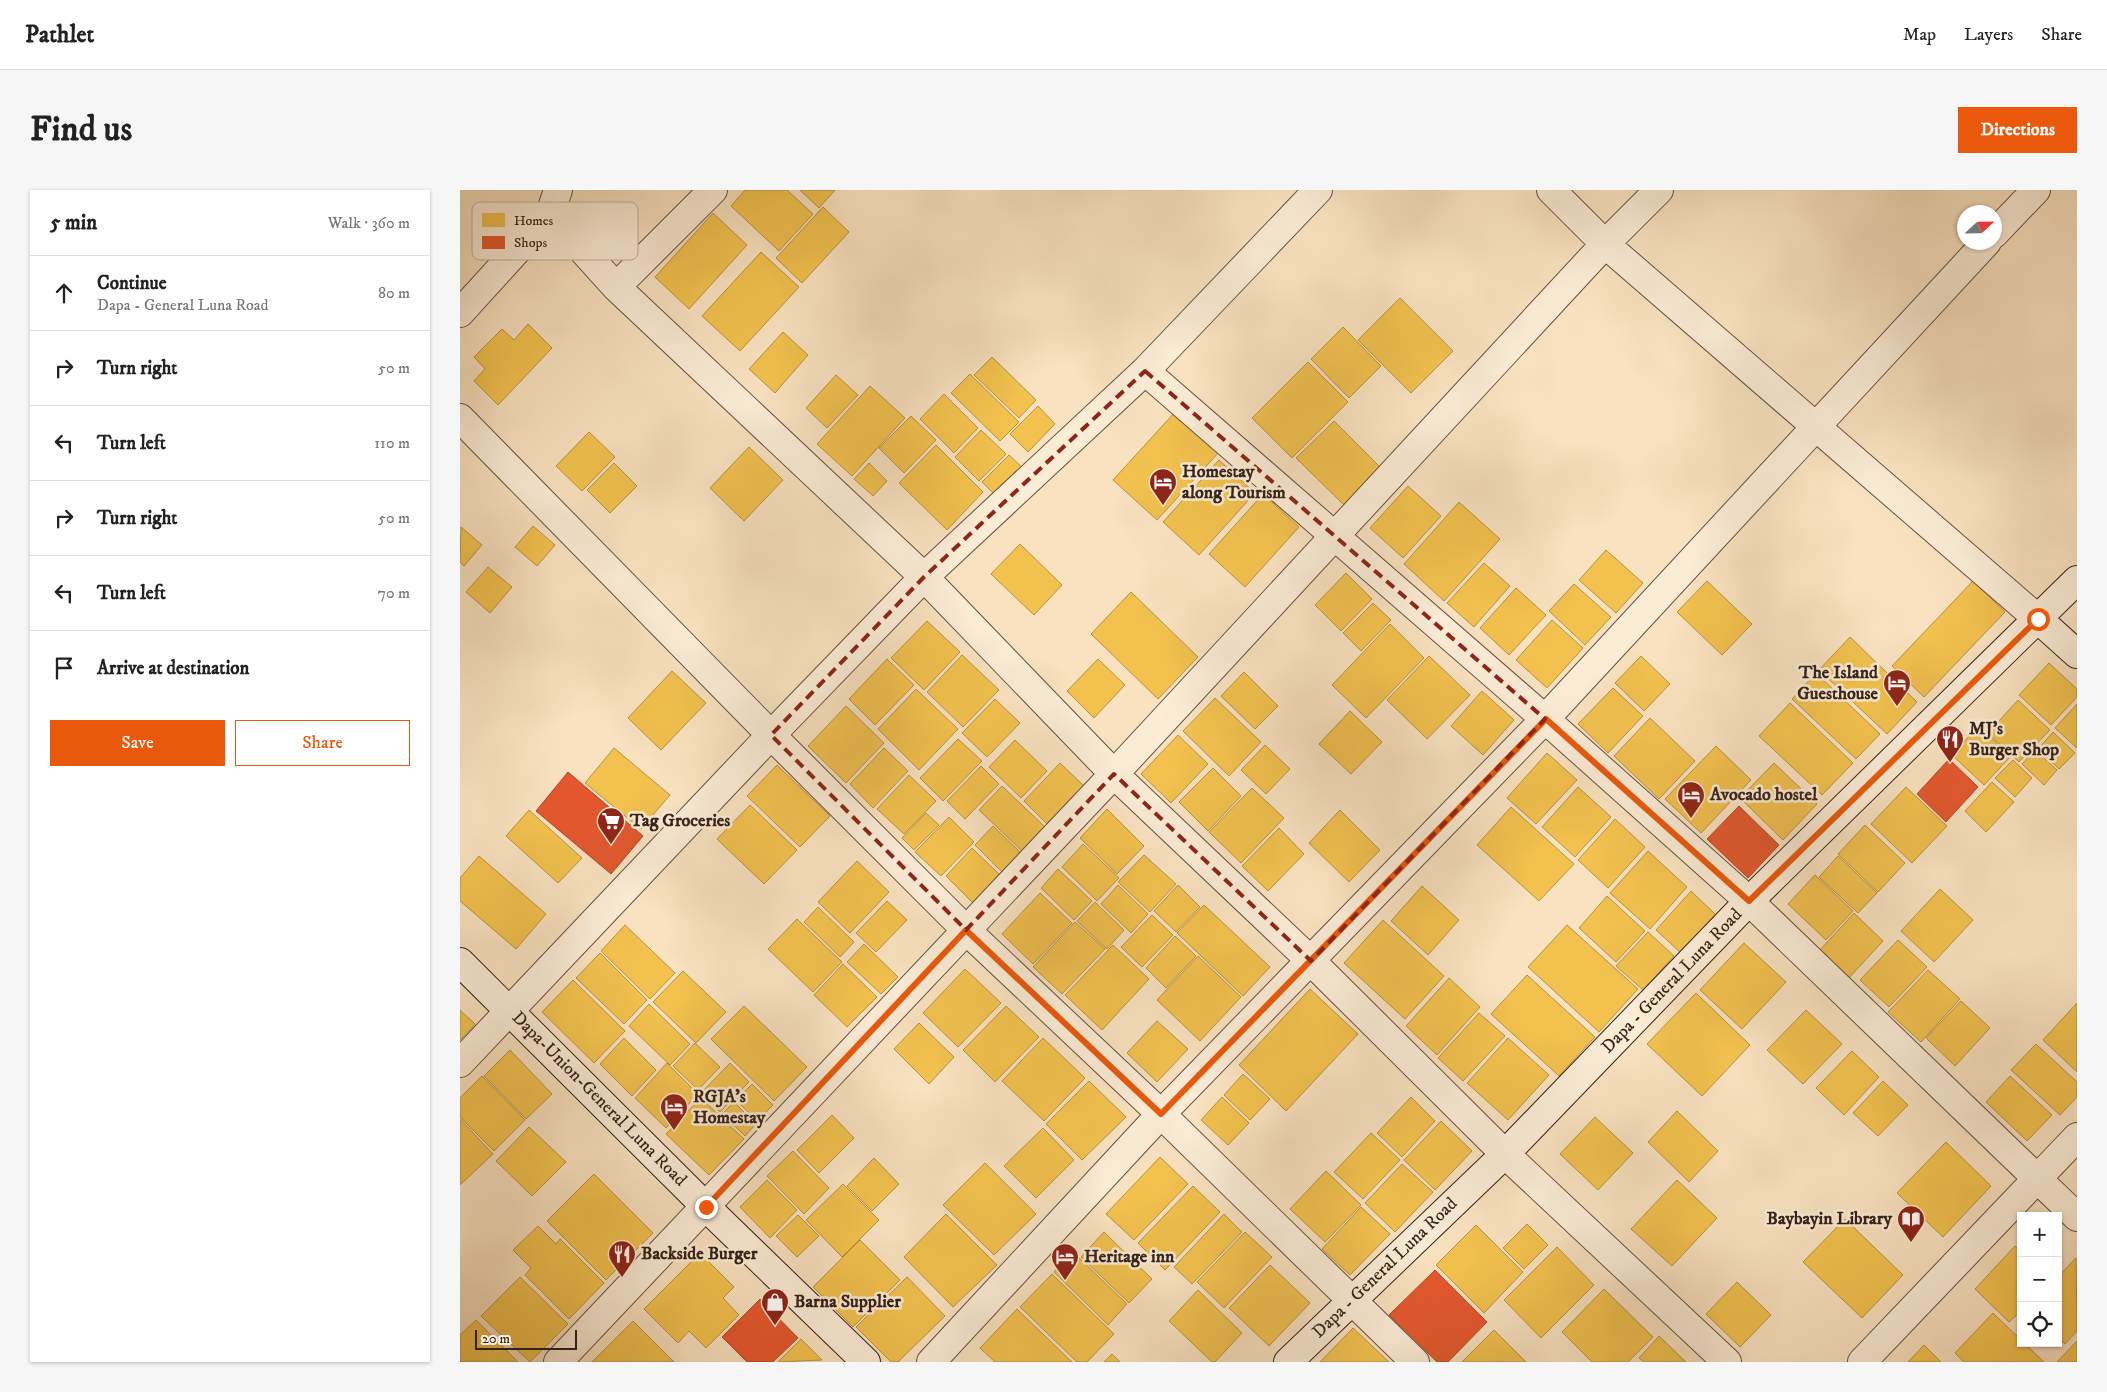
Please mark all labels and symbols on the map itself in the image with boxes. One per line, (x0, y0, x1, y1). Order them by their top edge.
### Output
legend (472, 202, 638, 260)
north arrow (1957, 205, 2002, 250)
text: Homes (514, 212, 554, 230)
text: Shops (514, 234, 547, 252)
place label: Homestay along Tourism (1182, 461, 1286, 504)
hotel icon: Homestay along Tourism (1148, 467, 1178, 506)
route start (2027, 608, 2050, 631)
place label: The Island Guesthouse (1797, 662, 1879, 705)
hotel icon: The Island Guesthouse (1882, 668, 1912, 707)
place label: MJ's Burger Shop (1969, 718, 2059, 761)
restaurant icon: MJ's Burger Shop (1935, 724, 1965, 763)
hotel icon: Avocado hostel (1676, 780, 1706, 819)
place label: Avocado hostel (1709, 784, 1818, 806)
supermarket icon: Tag Groceries (596, 806, 626, 845)
place label: Tag Groceries (629, 810, 730, 832)
street label: Dapa - General Luna Road (1597, 904, 1747, 1058)
street label: Dapa-Union-General Luna Road (507, 1007, 691, 1191)
place label: RGJA's Homestay (693, 1086, 766, 1129)
hotel icon: RGJA's Homestay (659, 1092, 689, 1131)
street label: Dapa - General Luna Road (1308, 1193, 1462, 1343)
route end (695, 1196, 718, 1219)
library icon: Baybayin Library (1896, 1204, 1926, 1243)
place label: Baybayin Library (1767, 1208, 1892, 1230)
restaurant icon: Backside Burger (607, 1239, 637, 1278)
hotel icon: Heritage inn (1050, 1242, 1080, 1281)
place label: Backside Burger (641, 1243, 758, 1265)
place label: Heritage inn (1084, 1246, 1175, 1268)
shop icon: Barna Supplier (760, 1287, 790, 1326)
place label: Barna Supplier (794, 1291, 901, 1313)
scale bar (475, 1327, 578, 1350)

